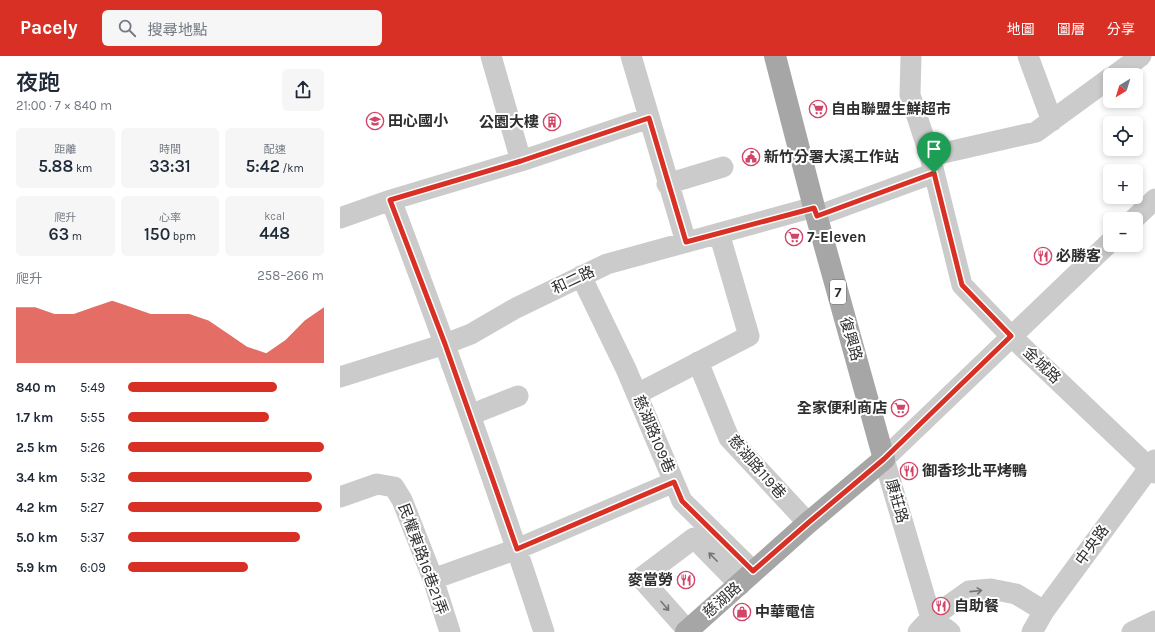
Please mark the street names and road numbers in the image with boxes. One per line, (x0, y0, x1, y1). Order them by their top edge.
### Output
street label: 和二路 (549, 262, 597, 298)
road number: 7 (830, 280, 846, 304)
street label: 復興路 (836, 315, 866, 363)
street label: 金城路 (1020, 343, 1064, 387)
street label: 慈湖路109巷 (630, 392, 678, 476)
street label: 慈湖路119巷 (724, 431, 790, 503)
street label: 康莊路 (882, 477, 912, 525)
street label: 民權東路16巷21弄 (394, 501, 452, 617)
street label: 中央路 (1071, 522, 1113, 568)
street label: 慈湖路 (699, 578, 745, 622)

